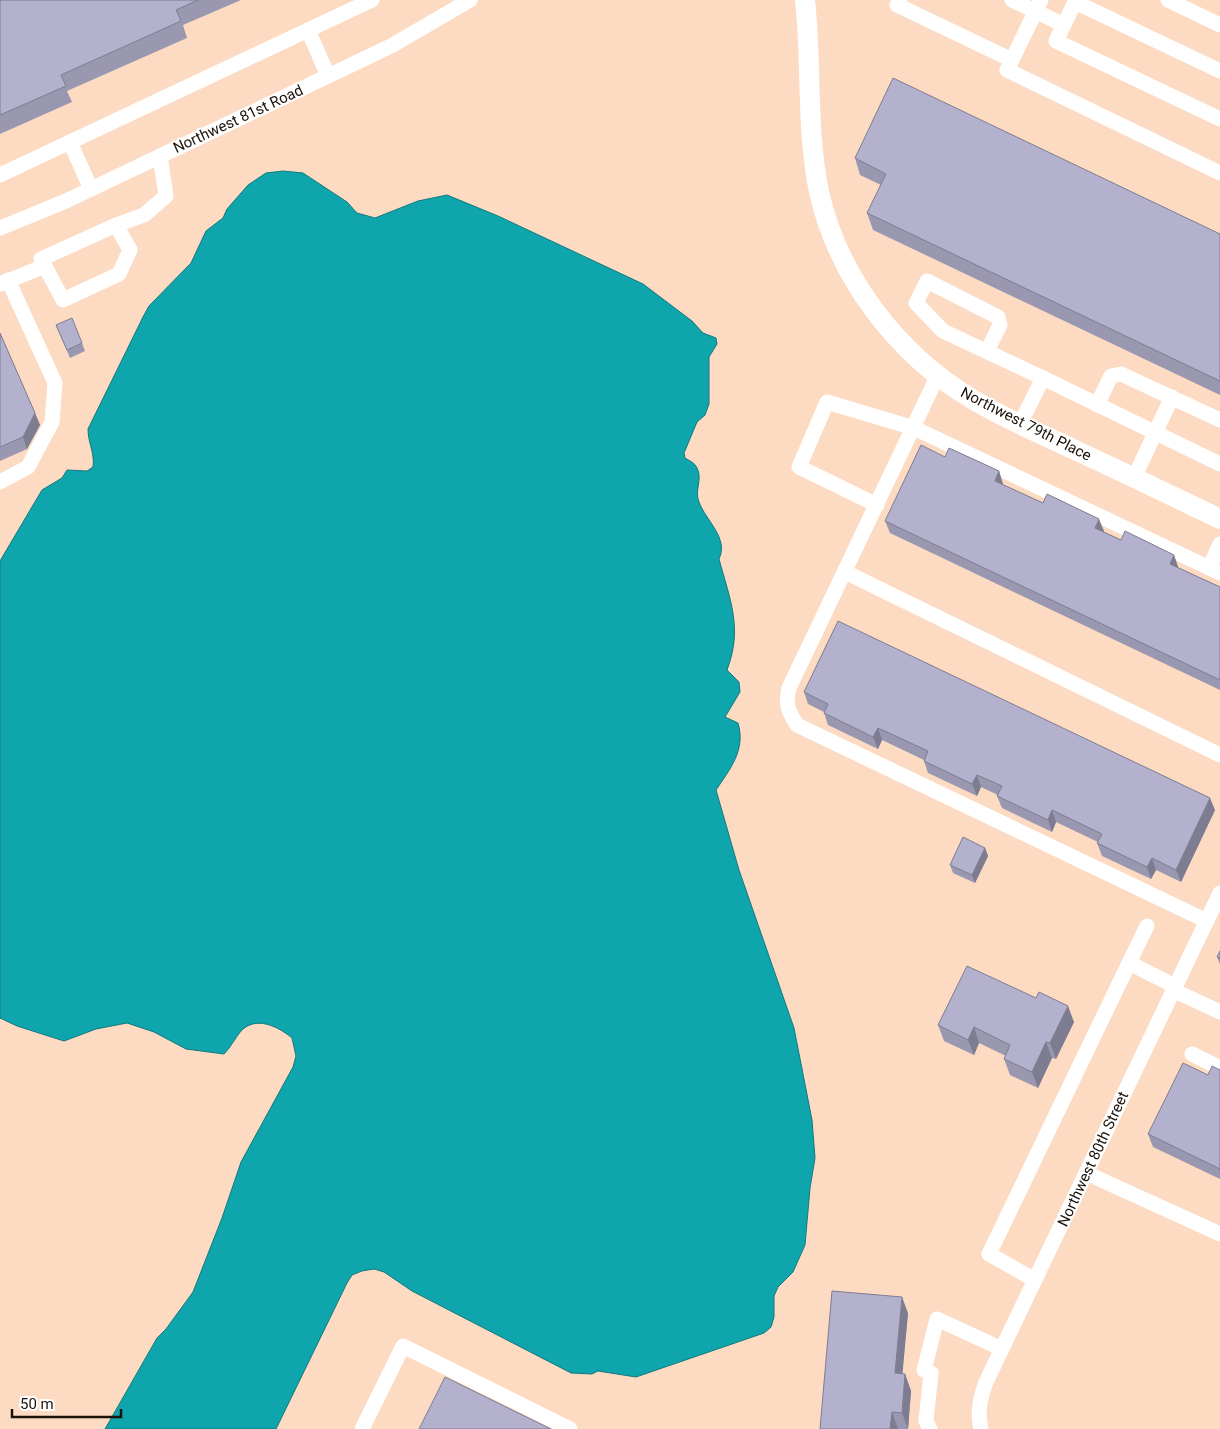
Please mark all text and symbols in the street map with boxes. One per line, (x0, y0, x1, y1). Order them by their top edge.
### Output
street label: Northwest 81st Road (170, 81, 306, 157)
street label: Northwest 79th Place (958, 383, 1094, 465)
street label: Northwest 80th Street (1054, 1089, 1132, 1229)
scale bar (12, 1386, 121, 1418)
text: 50 m (20, 1395, 54, 1413)

